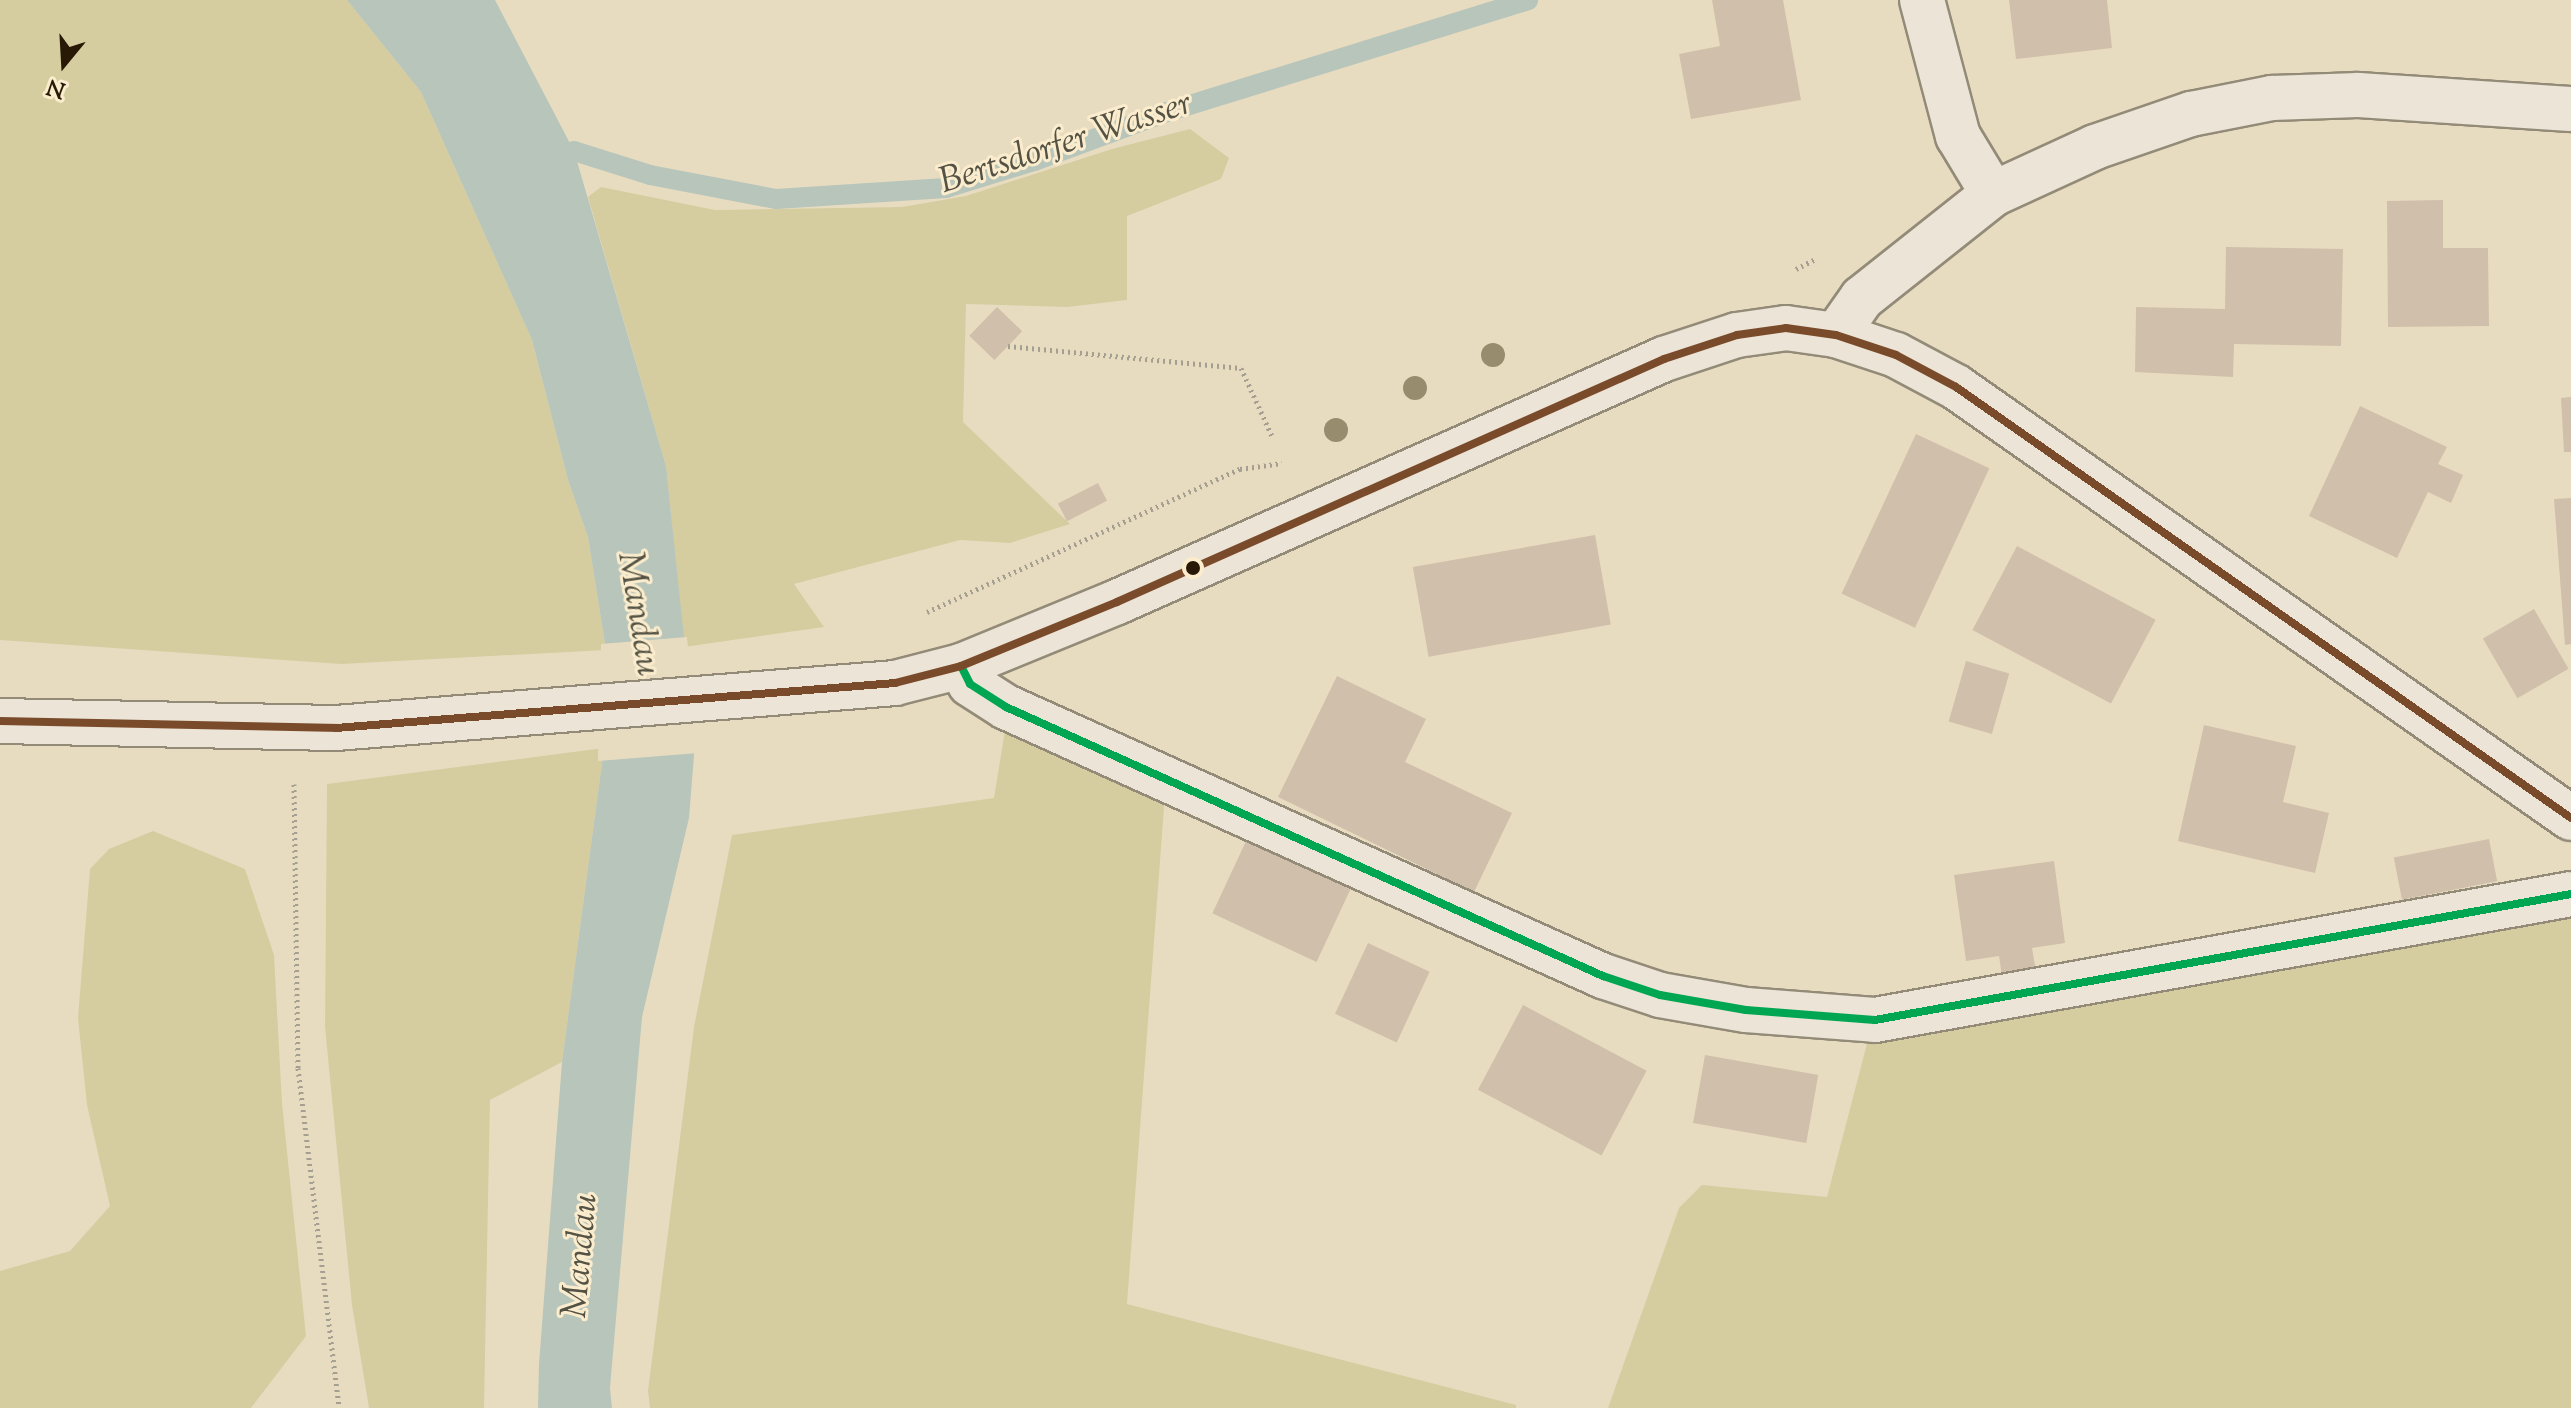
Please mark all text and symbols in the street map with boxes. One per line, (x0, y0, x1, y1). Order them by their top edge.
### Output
north arrow (24, 24, 104, 104)
text: N (43, 69, 70, 105)
water label: Bertsdorfer Wasser (934, 83, 1198, 205)
water label: Mandau (606, 549, 668, 679)
unlabelled marker (1185, 560, 1201, 576)
water label: Mandau (555, 1192, 609, 1320)

